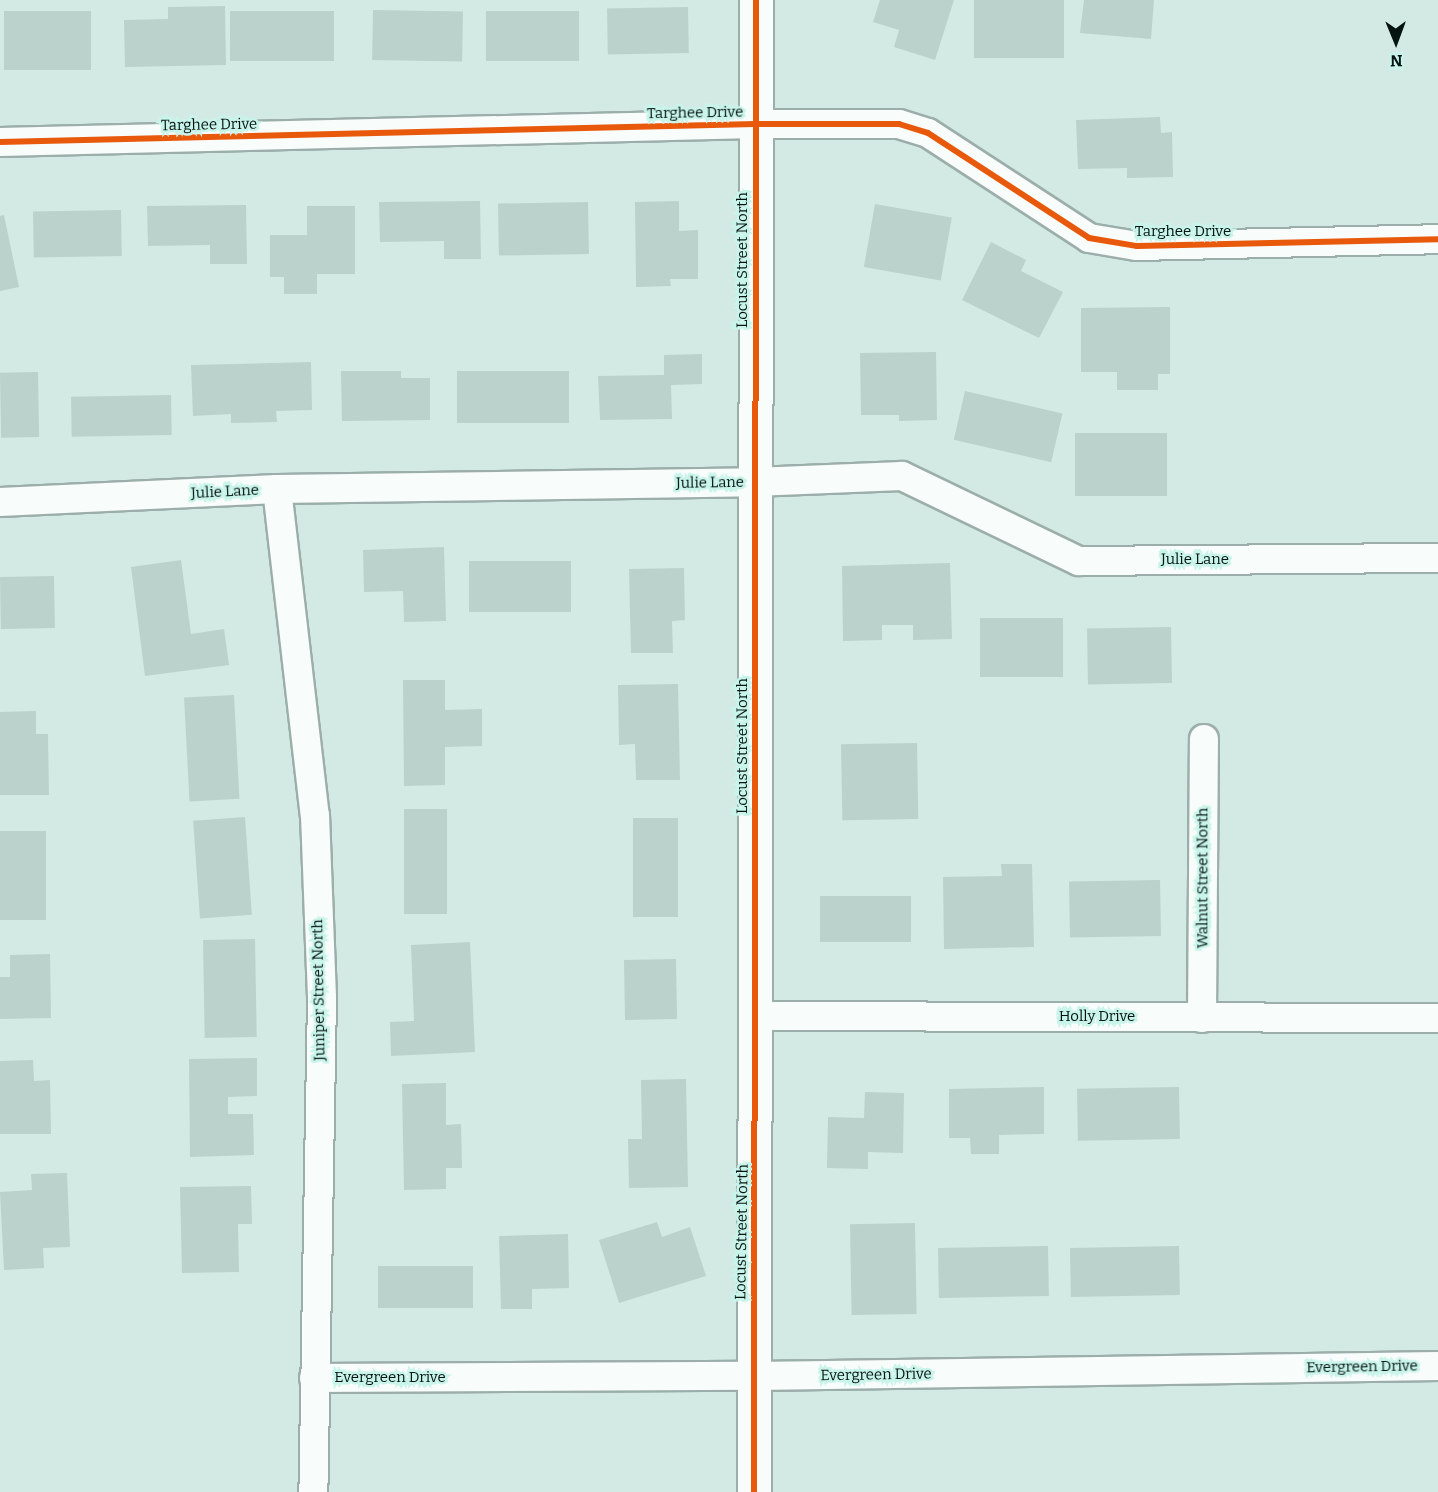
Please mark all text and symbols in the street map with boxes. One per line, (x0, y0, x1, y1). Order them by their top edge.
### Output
north arrow (1366, 12, 1426, 72)
text: N (1390, 51, 1403, 70)
street label: Targhee Drive (647, 103, 743, 123)
street label: Targhee Drive (161, 115, 257, 135)
street label: Locust Street North (734, 192, 752, 328)
street label: Targhee Drive (1135, 223, 1231, 241)
street label: Julie Lane (676, 473, 744, 493)
street label: Julie Lane (191, 481, 259, 503)
street label: Julie Lane (1161, 551, 1229, 569)
street label: Locust Street North (734, 678, 752, 814)
street label: Walnut Street North (1194, 808, 1212, 948)
street label: Juniper Street North (309, 919, 329, 1061)
street label: Holly Drive (1059, 1008, 1135, 1026)
street label: Locust Street North (732, 1164, 752, 1300)
street label: Evergreen Drive (1306, 1357, 1418, 1377)
street label: Evergreen Drive (820, 1365, 932, 1385)
street label: Evergreen Drive (334, 1369, 446, 1387)

